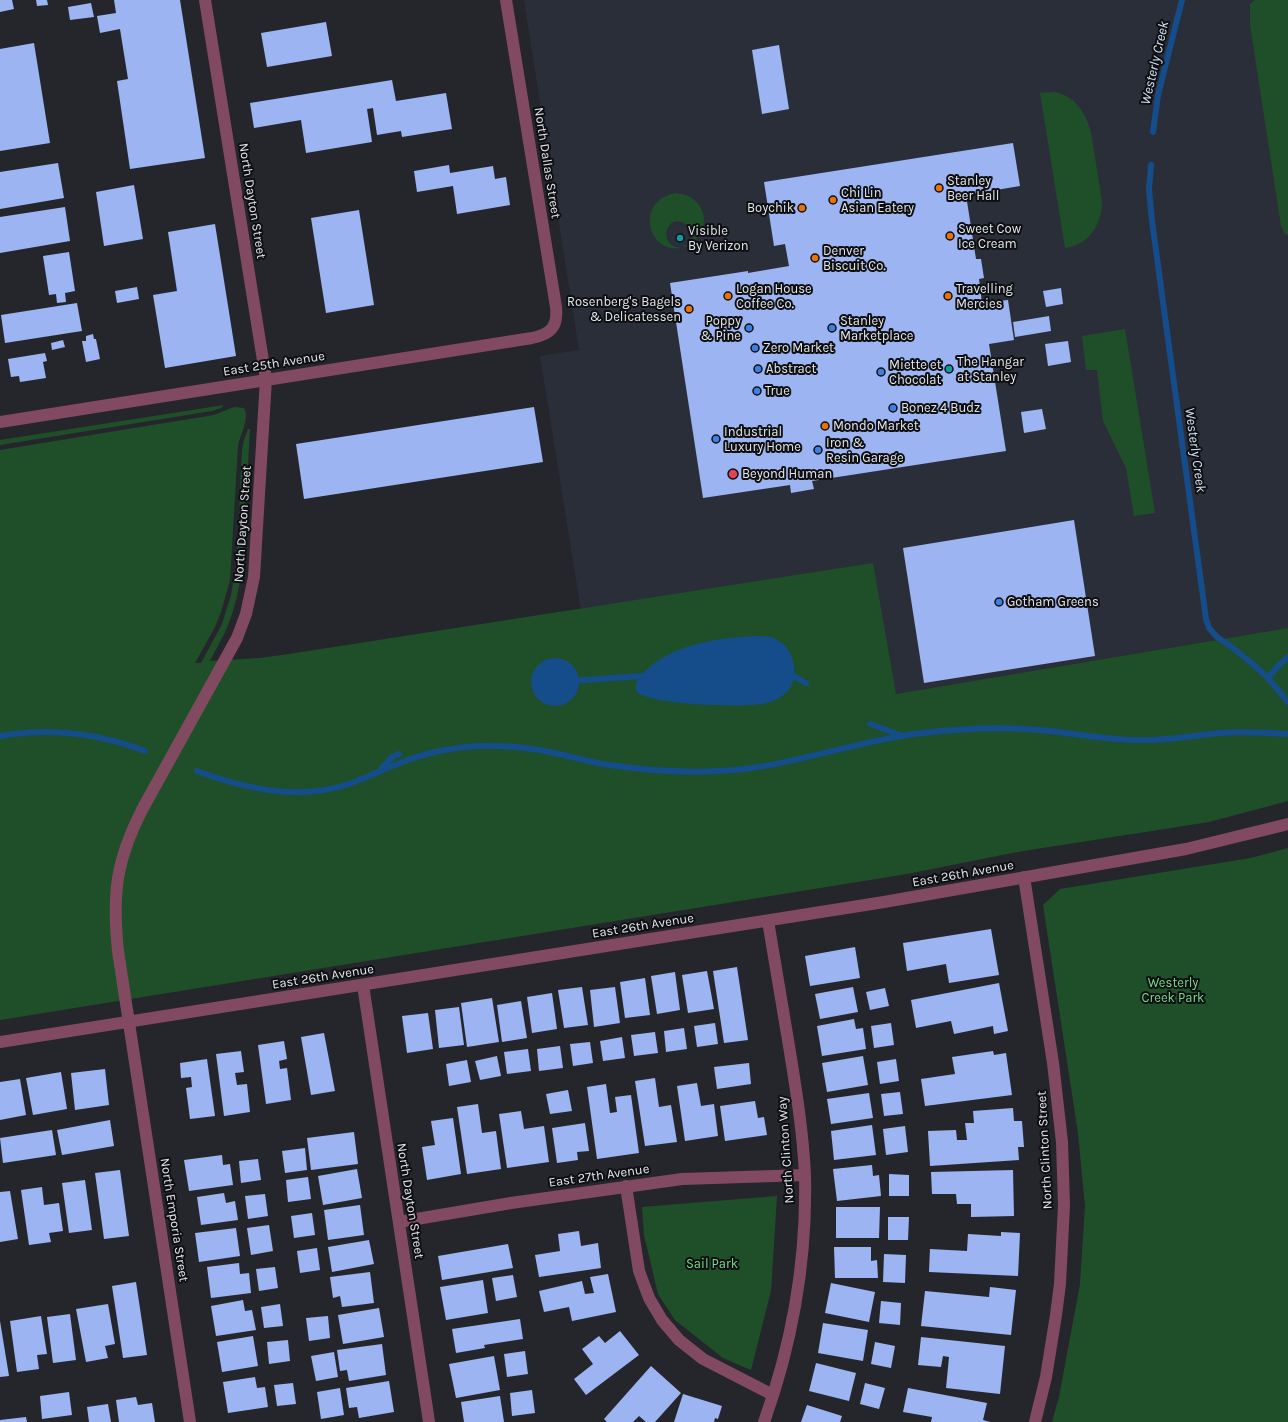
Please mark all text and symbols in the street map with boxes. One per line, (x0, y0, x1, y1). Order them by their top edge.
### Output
water label: Westerly Creek (1137, 20, 1173, 106)
street label: North Dallas Street (531, 106, 563, 220)
street label: North Dayton Street (235, 142, 269, 260)
place label: Stanley Beer Hall (947, 173, 999, 204)
marker: Stanley Beer Hall (934, 183, 944, 193)
place label: Chi Lin Asian Eatery (841, 185, 914, 216)
marker: Chi Lin Asian Eatery (828, 195, 838, 205)
place label: Boychik (747, 200, 794, 216)
marker: Boychik (797, 203, 807, 213)
place label: Sweet Cow Ice Cream (958, 221, 1021, 252)
place label: Visible By Verizon (688, 223, 748, 254)
marker: Sweet Cow Ice Cream (945, 231, 955, 241)
marker: Visible By Verizon (675, 233, 685, 243)
place label: Denver Biscuit Co. (823, 243, 886, 274)
marker: Denver Biscuit Co. (810, 253, 820, 263)
place label: Logan House Coffee Co. (736, 281, 812, 312)
place label: Travelling Mercies (956, 281, 1013, 312)
marker: Logan House Coffee Co. (723, 291, 733, 301)
marker: Travelling Mercies (943, 291, 953, 301)
place label: Rosenberg's Bagels & Delicatessen (567, 294, 681, 325)
marker: Rosenberg's Bagels & Delicatessen (684, 304, 694, 314)
place label: Poppy & Pine (700, 313, 741, 344)
place label: Stanley Marketplace (840, 313, 914, 344)
marker: Poppy & Pine (744, 323, 754, 333)
marker: Stanley Marketplace (827, 323, 837, 333)
place label: Zero Market (763, 340, 834, 356)
marker: Zero Market (750, 343, 760, 353)
street label: East 25th Avenue (222, 348, 326, 380)
place label: The Hangar at Stanley (957, 354, 1024, 385)
place label: Miette et Chocolat (889, 357, 942, 388)
place label: Abstract (766, 361, 816, 377)
marker: Abstract (753, 364, 763, 374)
marker: The Hangar at Stanley (944, 364, 954, 374)
marker: Miette et Chocolat (876, 367, 886, 377)
place label: True (765, 383, 790, 399)
marker: True (752, 386, 762, 396)
place label: Bonez 4 Budz (901, 400, 980, 416)
marker: Bonez 4 Budz (888, 403, 898, 413)
water label: Westerly Creek (1181, 407, 1209, 493)
place label: Mondo Market (833, 418, 919, 434)
marker: Mondo Market (820, 421, 830, 431)
place label: Industrial Luxury Home (724, 424, 801, 455)
marker: Industrial Luxury Home (711, 434, 721, 444)
place label: Iron & Resin Garage (826, 435, 904, 466)
marker: Iron & Resin Garage (813, 445, 823, 455)
street label: North Dayton Street (231, 465, 255, 583)
place label: Beyond Human (742, 466, 832, 482)
marker: Beyond Human (727, 468, 739, 480)
place label: Gotham Greens (1007, 594, 1099, 610)
marker: Gotham Greens (994, 597, 1004, 607)
street label: East 26th Avenue (911, 857, 1015, 891)
street label: East 26th Avenue (591, 910, 695, 942)
street label: East 26th Avenue (271, 961, 375, 993)
park label: Westerly Creek Park (1142, 975, 1204, 1006)
street label: North Clinton Street (1034, 1090, 1056, 1210)
street label: North Clinton Way (774, 1096, 798, 1204)
street label: North Dayton Street (393, 1142, 427, 1260)
street label: North Emporia Street (157, 1157, 191, 1283)
street label: East 27th Avenue (548, 1161, 650, 1191)
park label: Sail Park (686, 1256, 738, 1272)

